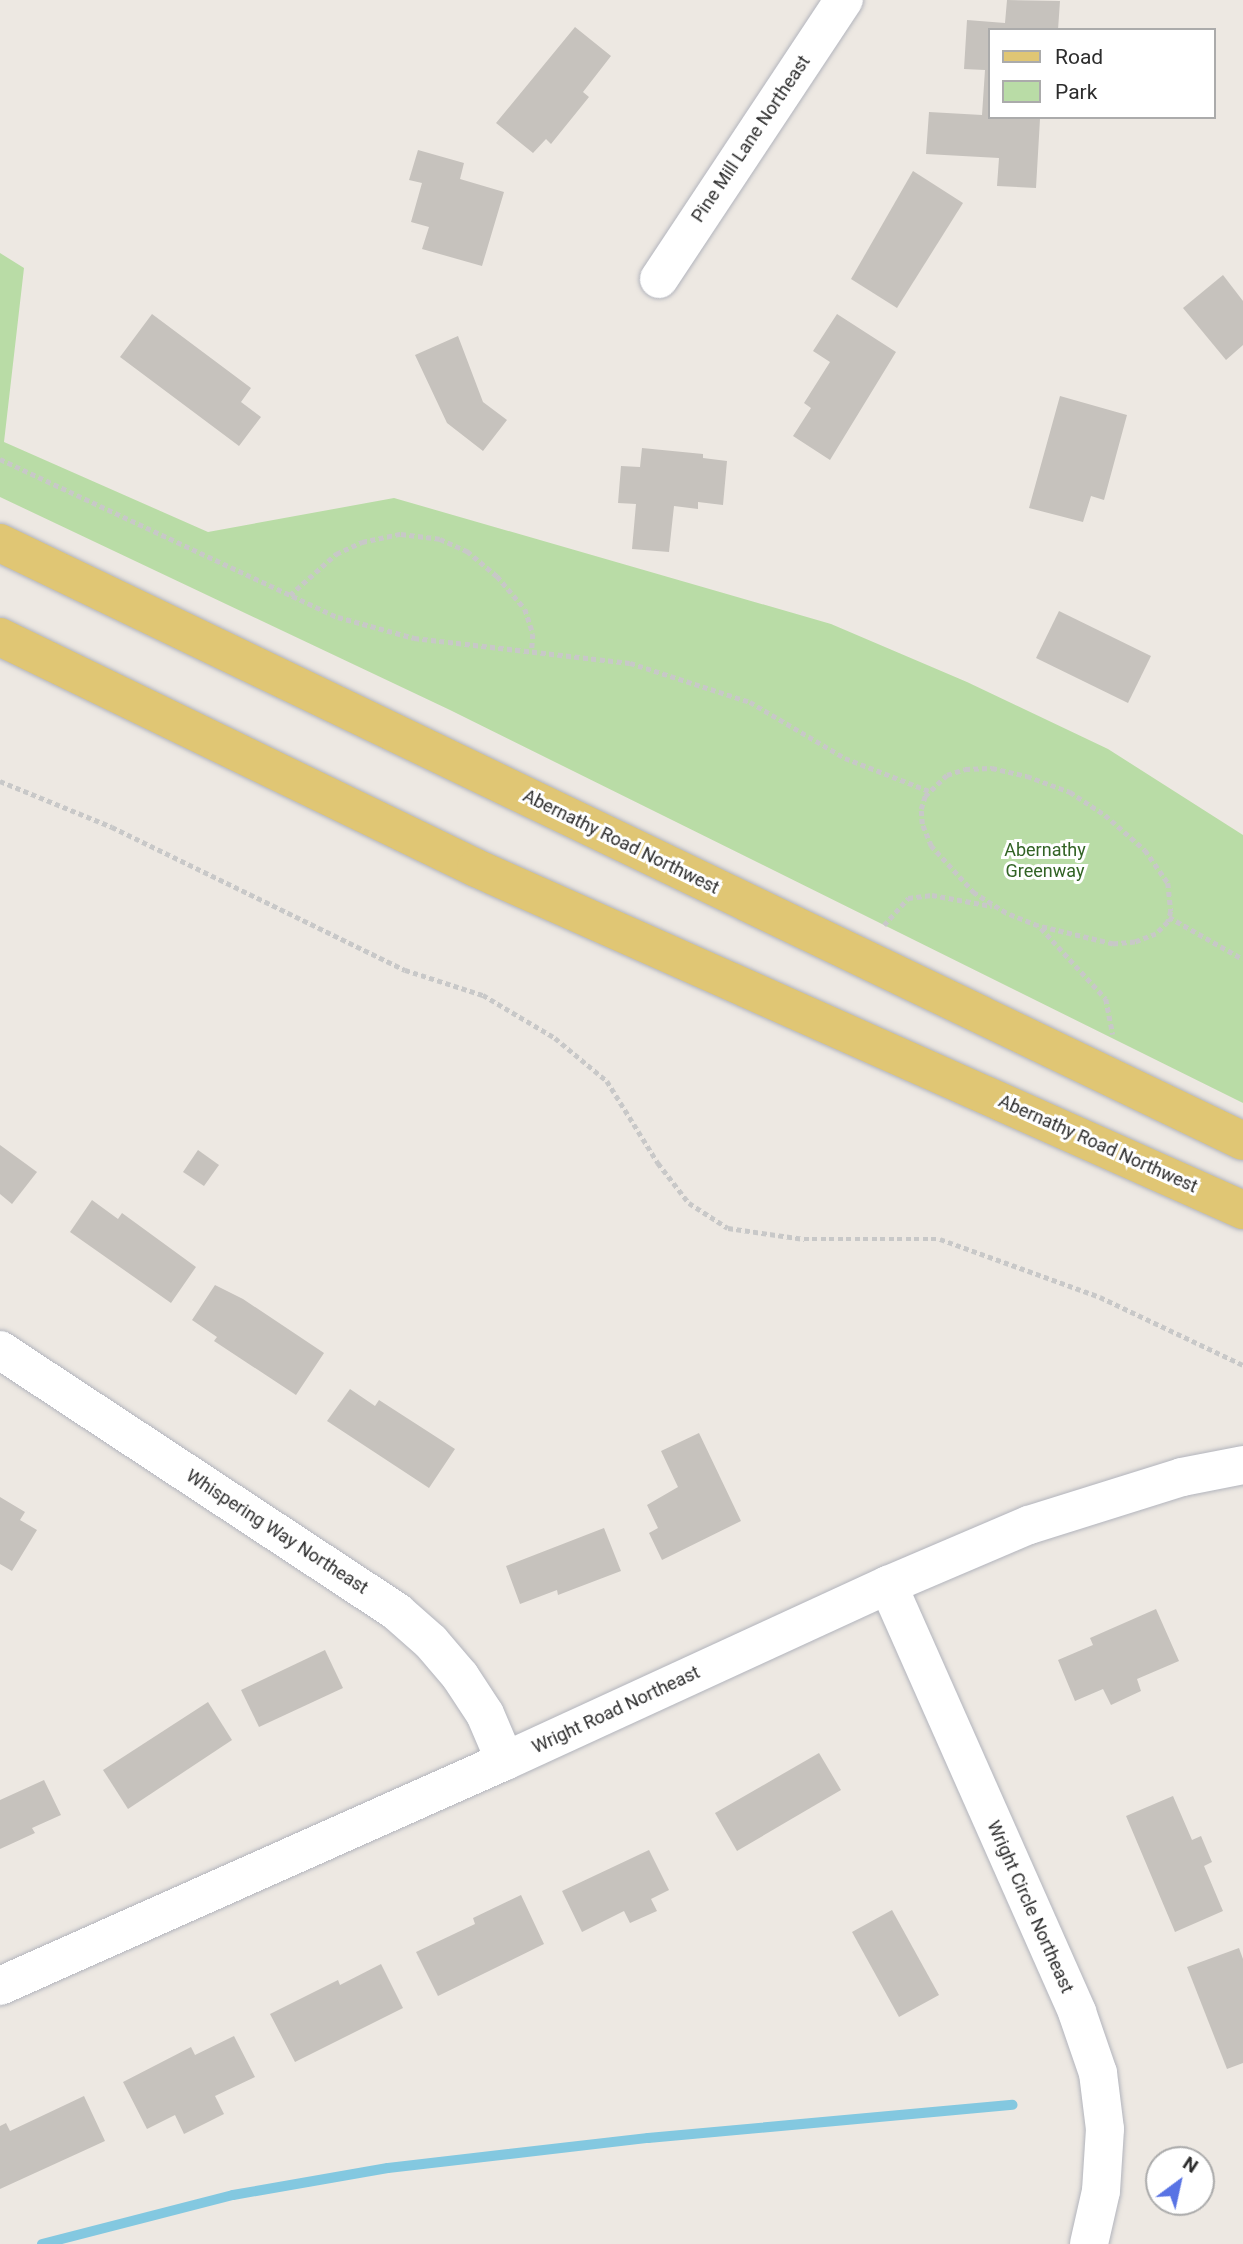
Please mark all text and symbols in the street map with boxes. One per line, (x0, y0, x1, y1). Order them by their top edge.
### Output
legend (988, 28, 1215, 119)
text: Road (1055, 45, 1103, 69)
street label: Pine Mill Lane Northeast (687, 52, 815, 226)
text: Park (1055, 80, 1097, 104)
street label: Abernathy Road Northwest (519, 785, 723, 899)
park label: Abernathy Greenway (1004, 840, 1086, 882)
street label: Abernathy Road Northwest (995, 1090, 1201, 1198)
street label: Whispering Way Northeast (182, 1465, 372, 1599)
street label: Wright Road Northeast (529, 1662, 703, 1758)
street label: Wright Circle Northeast (982, 1817, 1078, 1997)
north arrow (1145, 2146, 1215, 2216)
text: N (1179, 2151, 1203, 2178)

